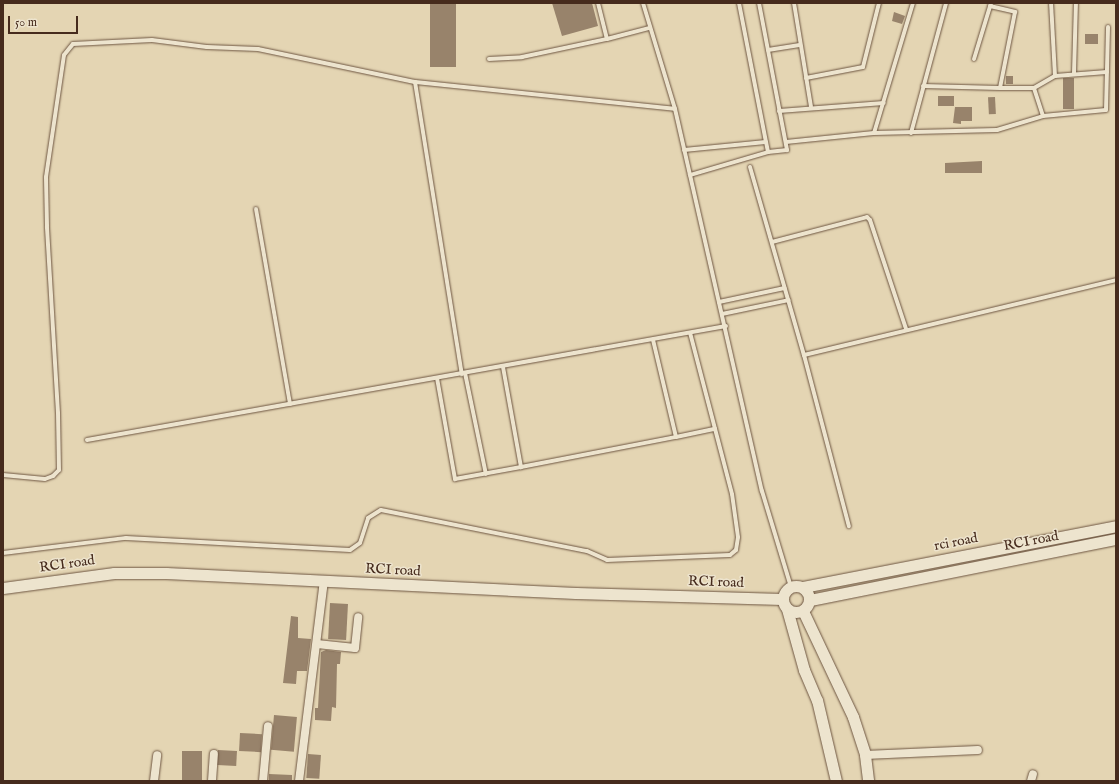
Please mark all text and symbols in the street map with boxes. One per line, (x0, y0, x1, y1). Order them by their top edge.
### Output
scale bar (10, 8, 80, 34)
text: 50 m (15, 15, 37, 30)
street label: RCI road (1002, 527, 1060, 555)
street label: rci road (933, 530, 979, 554)
street label: RCI road (38, 552, 96, 576)
street label: RCI road (365, 560, 421, 580)
street label: RCI road (688, 573, 744, 591)

